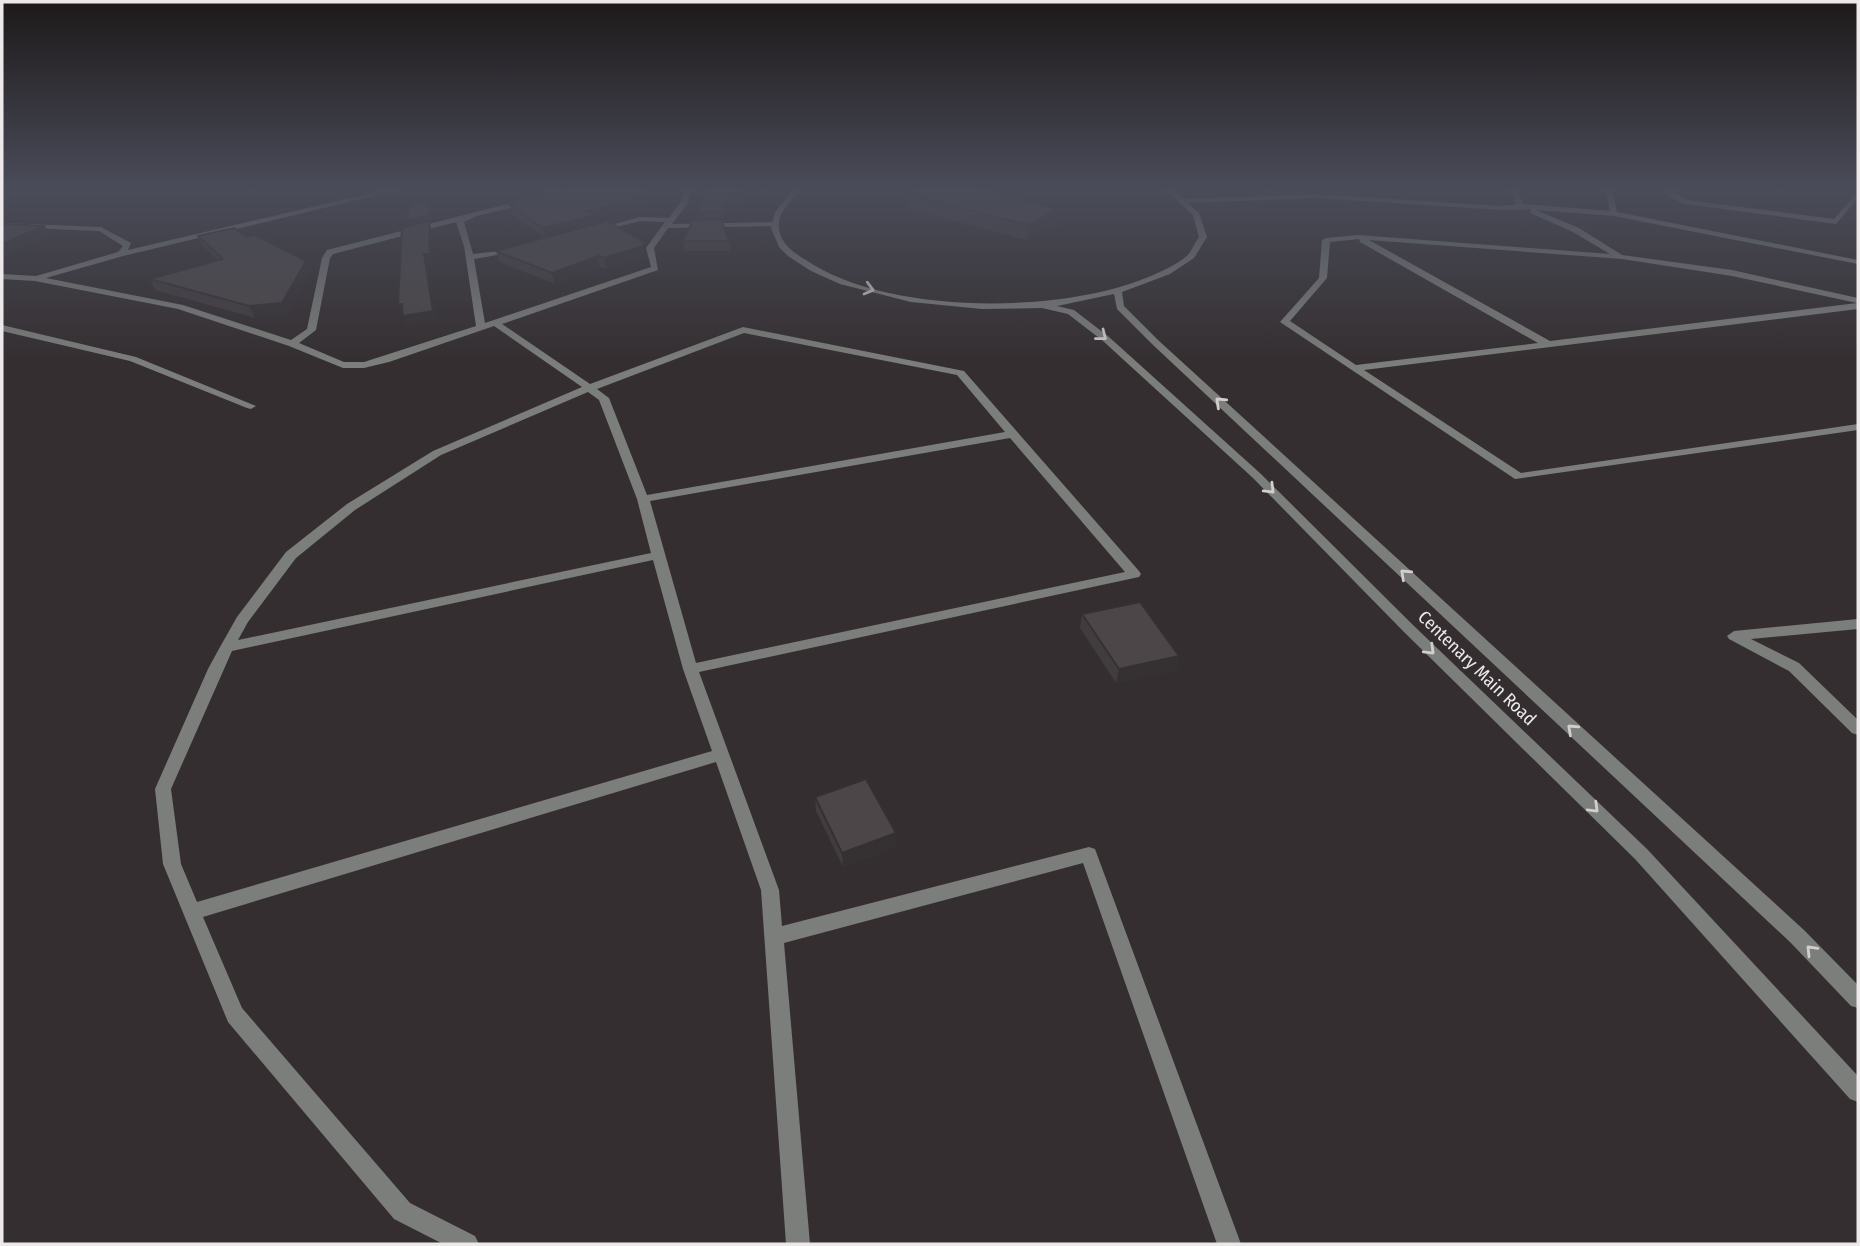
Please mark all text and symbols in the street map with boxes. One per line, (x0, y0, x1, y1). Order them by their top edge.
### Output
one-way arrow (862, 281, 874, 295)
one-way arrow (1093, 328, 1106, 340)
one-way arrow (1215, 398, 1228, 411)
one-way arrow (1262, 480, 1275, 493)
one-way arrow (1400, 570, 1413, 582)
street label: Centenary Main Road (1413, 606, 1541, 730)
one-way arrow (1422, 642, 1435, 655)
one-way arrow (1567, 724, 1580, 737)
one-way arrow (1586, 800, 1599, 813)
one-way arrow (1806, 945, 1819, 958)

